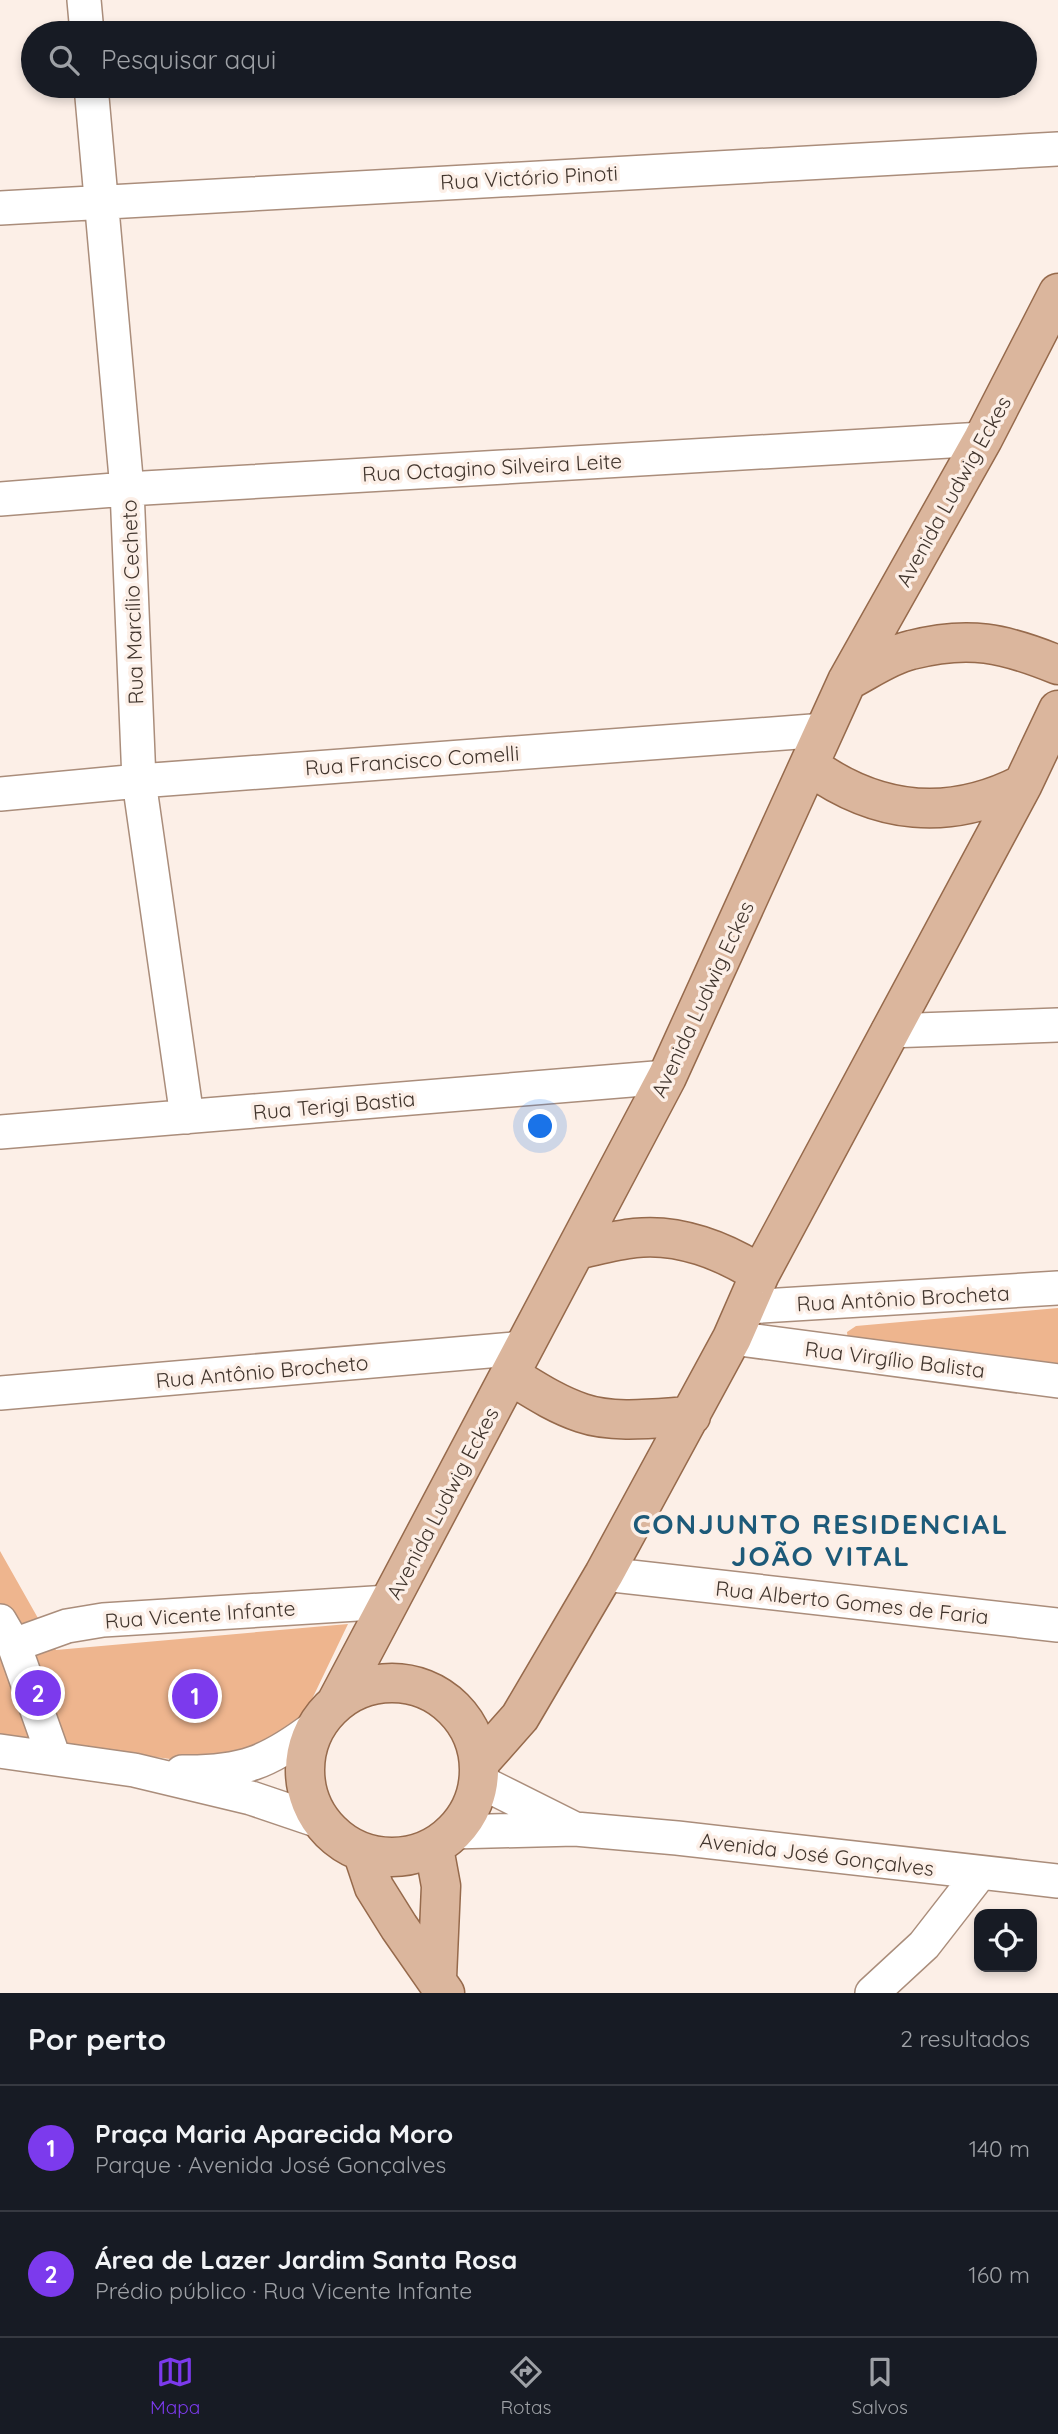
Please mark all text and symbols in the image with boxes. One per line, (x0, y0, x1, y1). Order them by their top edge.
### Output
search box (21, 21, 1037, 98)
icon: search (45, 41, 83, 79)
text: Pesquisar aqui (101, 43, 276, 76)
street label: Rua Victório Pinoti (440, 159, 618, 195)
street label: Avenida Ludwig Eckes (890, 391, 1016, 591)
street label: Rua Octagino Silveira Leite (361, 447, 623, 487)
street label: Rua Marcílio Cecheto (115, 499, 149, 705)
street label: Rua Francisco Comelli (304, 740, 520, 780)
street label: Avenida Ludwig Eckes (645, 897, 759, 1101)
street label: Rua Terigi Bastia (252, 1085, 416, 1125)
your location (523, 1109, 557, 1143)
street label: Rua Antônio Brocheta (796, 1279, 1010, 1317)
street label: Rua Virgílio Balista (803, 1335, 987, 1383)
street label: Rua Antônio Brocheto (155, 1349, 369, 1393)
street label: Avenida Ludwig Eckes (380, 1402, 504, 1604)
district label: CONJUNTO RESIDENCIAL JOÃO VITAL (633, 1506, 1009, 1573)
street label: Rua Alberto Gomes de Faria (714, 1575, 990, 1629)
street label: Rua Vicente Infante (104, 1594, 296, 1634)
pin: 2 (15, 1667, 61, 1719)
pin: 1 (172, 1670, 218, 1722)
street label: Avenida José Gonçalves (698, 1827, 936, 1881)
map controls (974, 1909, 1037, 1972)
button: locate (974, 1909, 1037, 1972)
text: Por perto (28, 2020, 166, 2058)
text: 2 resultados (900, 2024, 1030, 2053)
text: Praça Maria Aparecida Moro (95, 2117, 453, 2150)
text: 1 (47, 2134, 55, 2163)
text: 140 m (969, 2134, 1030, 2163)
text: Parque · Avenida José Gonçalves (95, 2150, 446, 2179)
text: Área de Lazer Jardim Santa Rosa (95, 2243, 517, 2276)
text: 2 (44, 2260, 58, 2289)
text: 160 m (968, 2260, 1030, 2289)
text: Prédio público · Rua Vicente Infante (95, 2276, 472, 2305)
tab: Mapa (150, 2353, 200, 2419)
tab: Rotas (500, 2353, 551, 2419)
tab: Salvos (851, 2353, 908, 2419)

